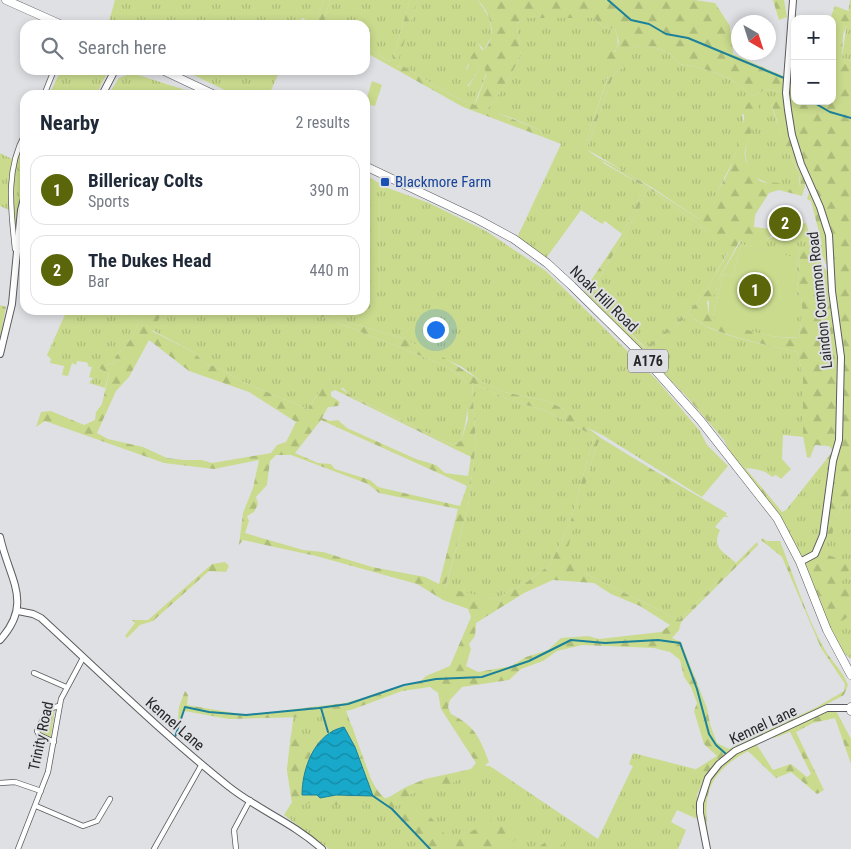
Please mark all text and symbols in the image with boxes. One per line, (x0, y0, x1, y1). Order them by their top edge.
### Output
north arrow (731, 15, 776, 60)
map controls (791, 15, 836, 105)
button: + (791, 15, 836, 60)
search box (20, 20, 370, 75)
icon: search (38, 34, 66, 62)
text: Search here (78, 36, 166, 59)
button: − (791, 60, 836, 105)
text: Nearby (40, 111, 99, 135)
text: 2 results (295, 113, 350, 132)
text: Billericay Colts (88, 169, 203, 192)
place label: Blackmore Farm (395, 173, 491, 191)
marker: Blackmore Farm (379, 176, 391, 188)
text: 1 (53, 181, 61, 200)
text: 390 m (310, 181, 349, 200)
text: Sports (88, 192, 130, 211)
pin: 2 (769, 204, 801, 242)
street label: Laindon Common Road (804, 231, 836, 369)
text: The Dukes Head (88, 249, 211, 272)
text: 2 (53, 261, 61, 280)
text: 440 m (310, 261, 349, 280)
street label: Noak Hill Road (566, 262, 642, 336)
pin: 1 (739, 271, 771, 309)
text: Bar (88, 272, 109, 291)
your location (423, 317, 449, 343)
road number: A176 (628, 350, 668, 372)
street label: Kennel Lane (142, 694, 208, 754)
street label: Trinity Road (25, 700, 57, 772)
street label: Kennel Lane (727, 702, 799, 748)

